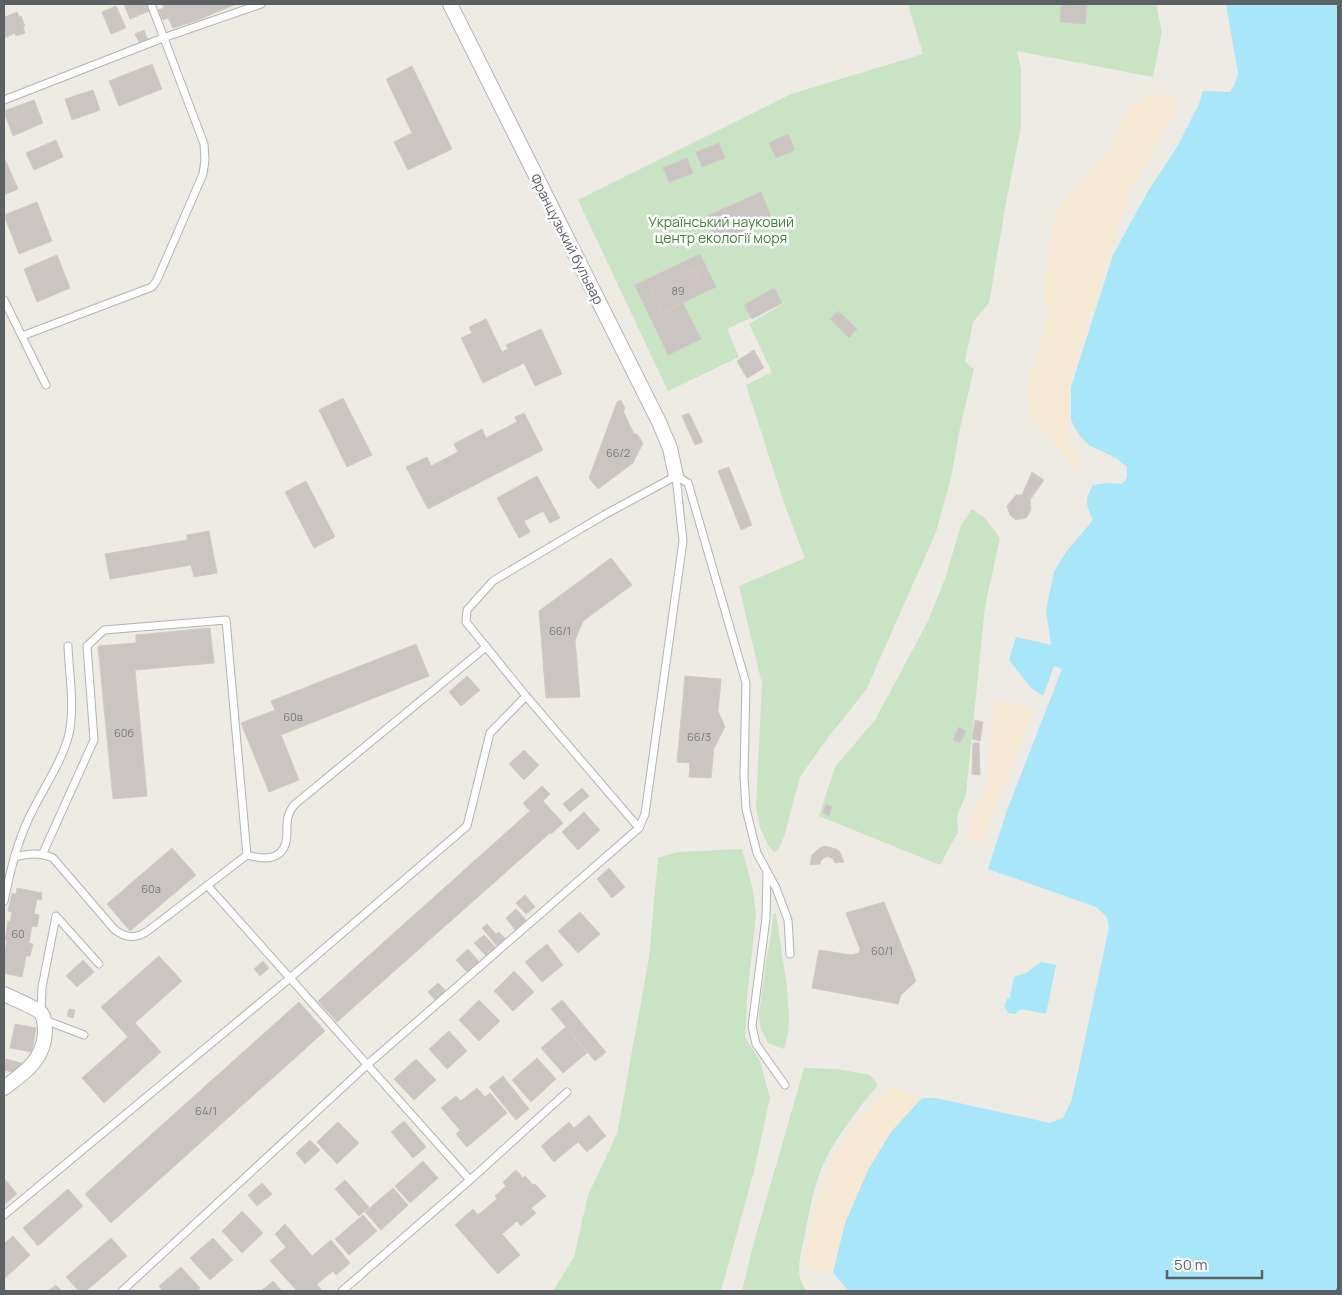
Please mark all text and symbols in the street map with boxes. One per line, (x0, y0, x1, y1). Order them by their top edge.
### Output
street label: Французький бульвар (526, 170, 609, 307)
park label: Український науковий центр екології моря (648, 212, 794, 247)
house number: 89 (671, 283, 685, 298)
house number: 66/2 (606, 445, 630, 460)
house number: 66/1 (549, 623, 571, 638)
house number: 60в (283, 709, 303, 724)
house number: 60б (114, 725, 134, 740)
house number: 66/3 (687, 729, 711, 744)
house number: 60а (141, 881, 161, 896)
house number: 60 (11, 926, 25, 941)
house number: 60/1 (871, 943, 893, 958)
house number: 64/1 (195, 1103, 217, 1118)
scale bar (1167, 1248, 1262, 1280)
text: 50 m (1174, 1254, 1208, 1275)

